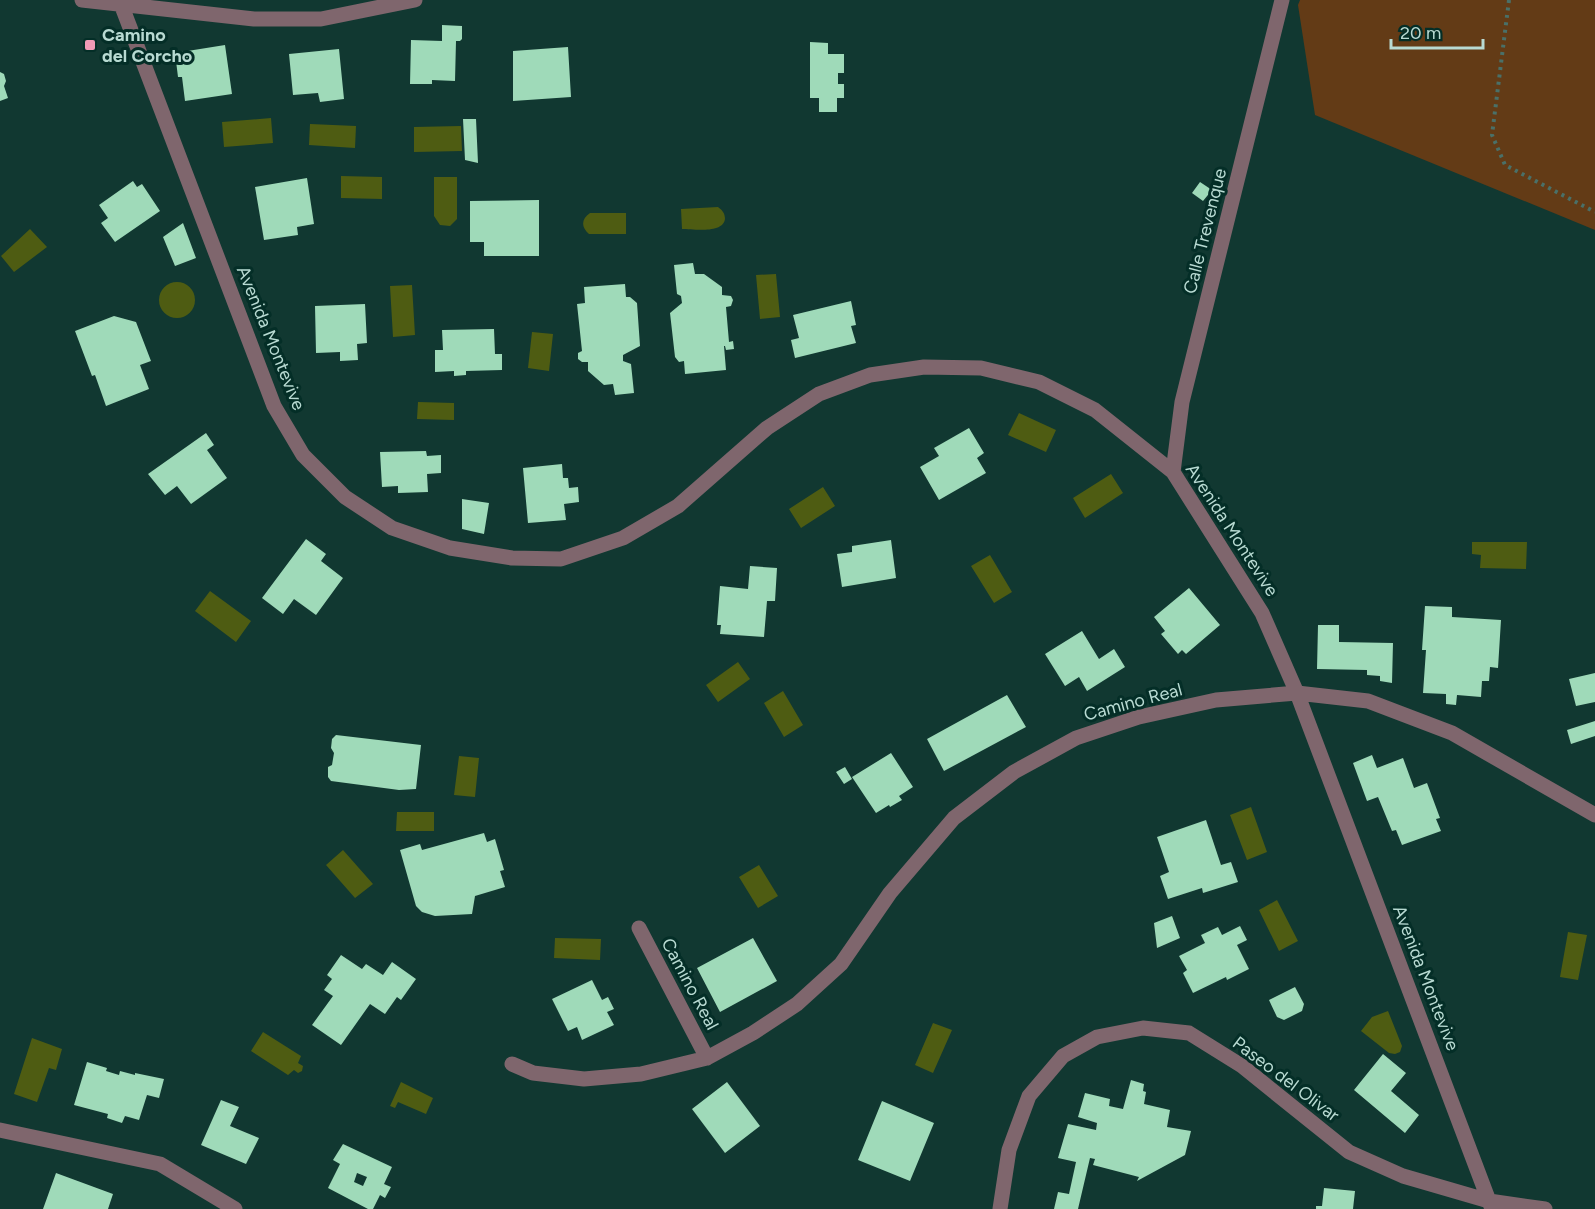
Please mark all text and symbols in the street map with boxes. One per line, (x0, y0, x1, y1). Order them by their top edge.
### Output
scale bar (1391, 12, 1482, 50)
text: 20 m (1400, 22, 1441, 44)
place label: Camino del Corcho (102, 24, 192, 67)
marker: Camino del Corcho (83, 38, 97, 52)
street label: Calle Trevenque (1179, 166, 1231, 296)
street label: Avenida Montevive (232, 263, 310, 414)
street label: Avenida Montevive (1181, 459, 1283, 601)
street label: Camino Real (1081, 678, 1185, 726)
street label: Avenida Montevive (1388, 902, 1464, 1054)
street label: Camino Real (657, 934, 723, 1034)
street label: Paseo del Olivar (1228, 1032, 1344, 1126)

